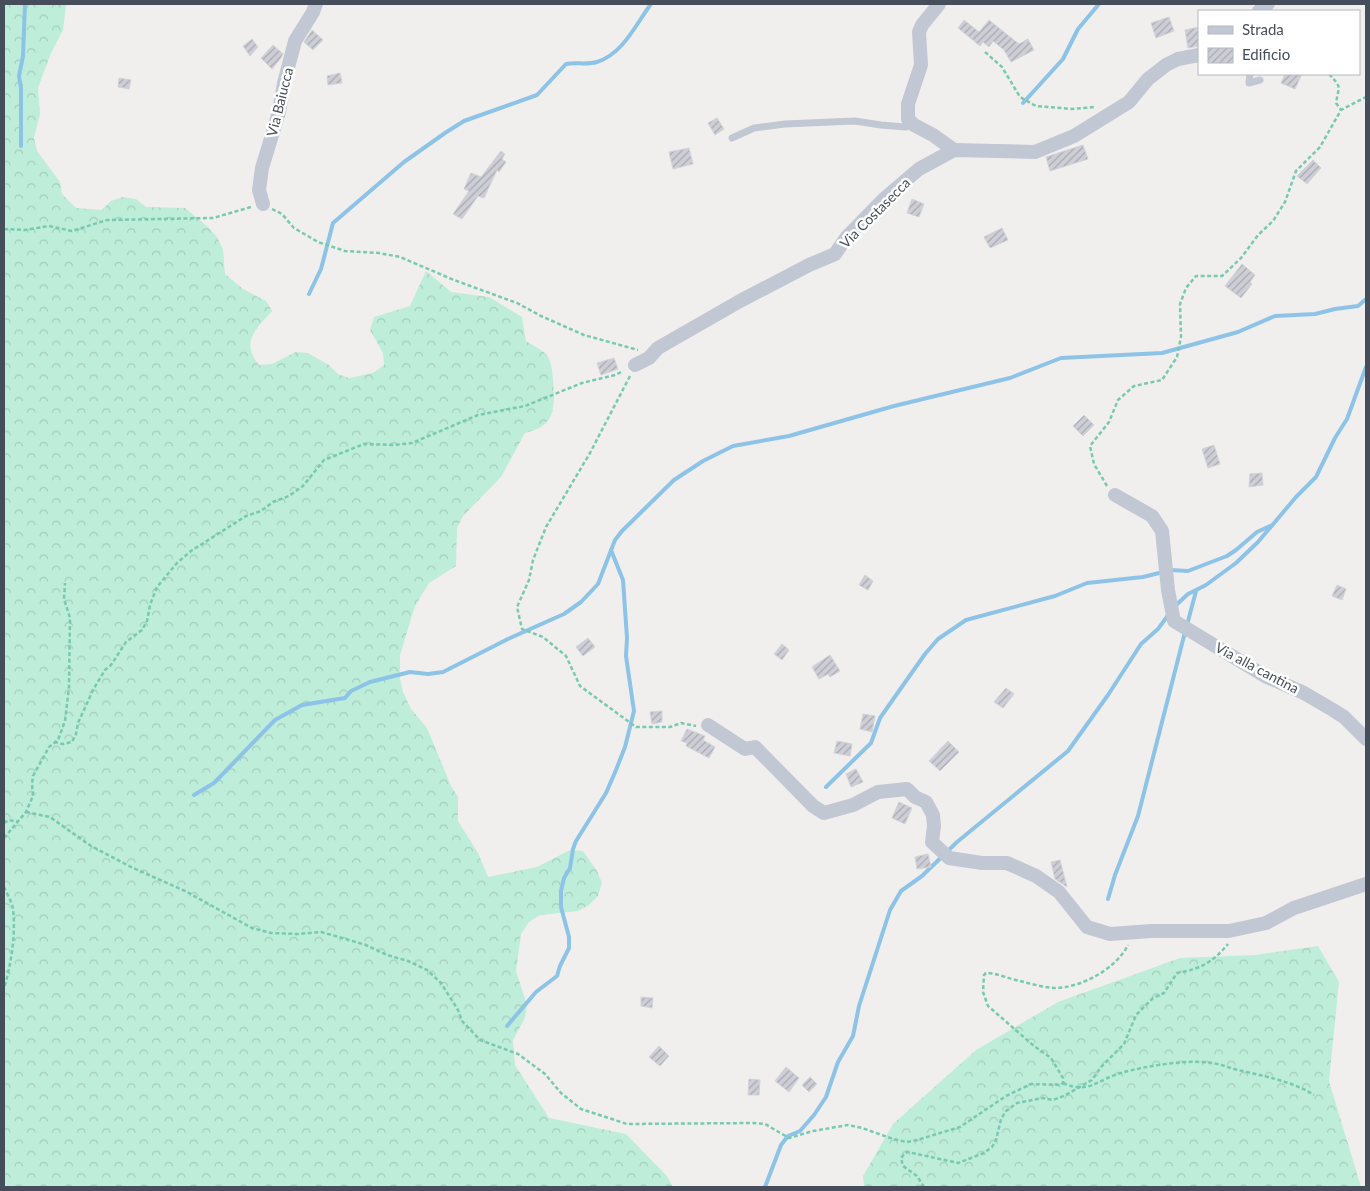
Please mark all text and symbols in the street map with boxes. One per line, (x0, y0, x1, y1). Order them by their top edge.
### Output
legend (1198, 10, 1360, 75)
text: Strada (1242, 20, 1284, 38)
text: Edificio (1242, 45, 1290, 63)
street label: Via Baiucca (263, 66, 296, 138)
street label: Via Costasecca (836, 174, 913, 251)
street label: Via alla cantina (1213, 638, 1302, 697)

